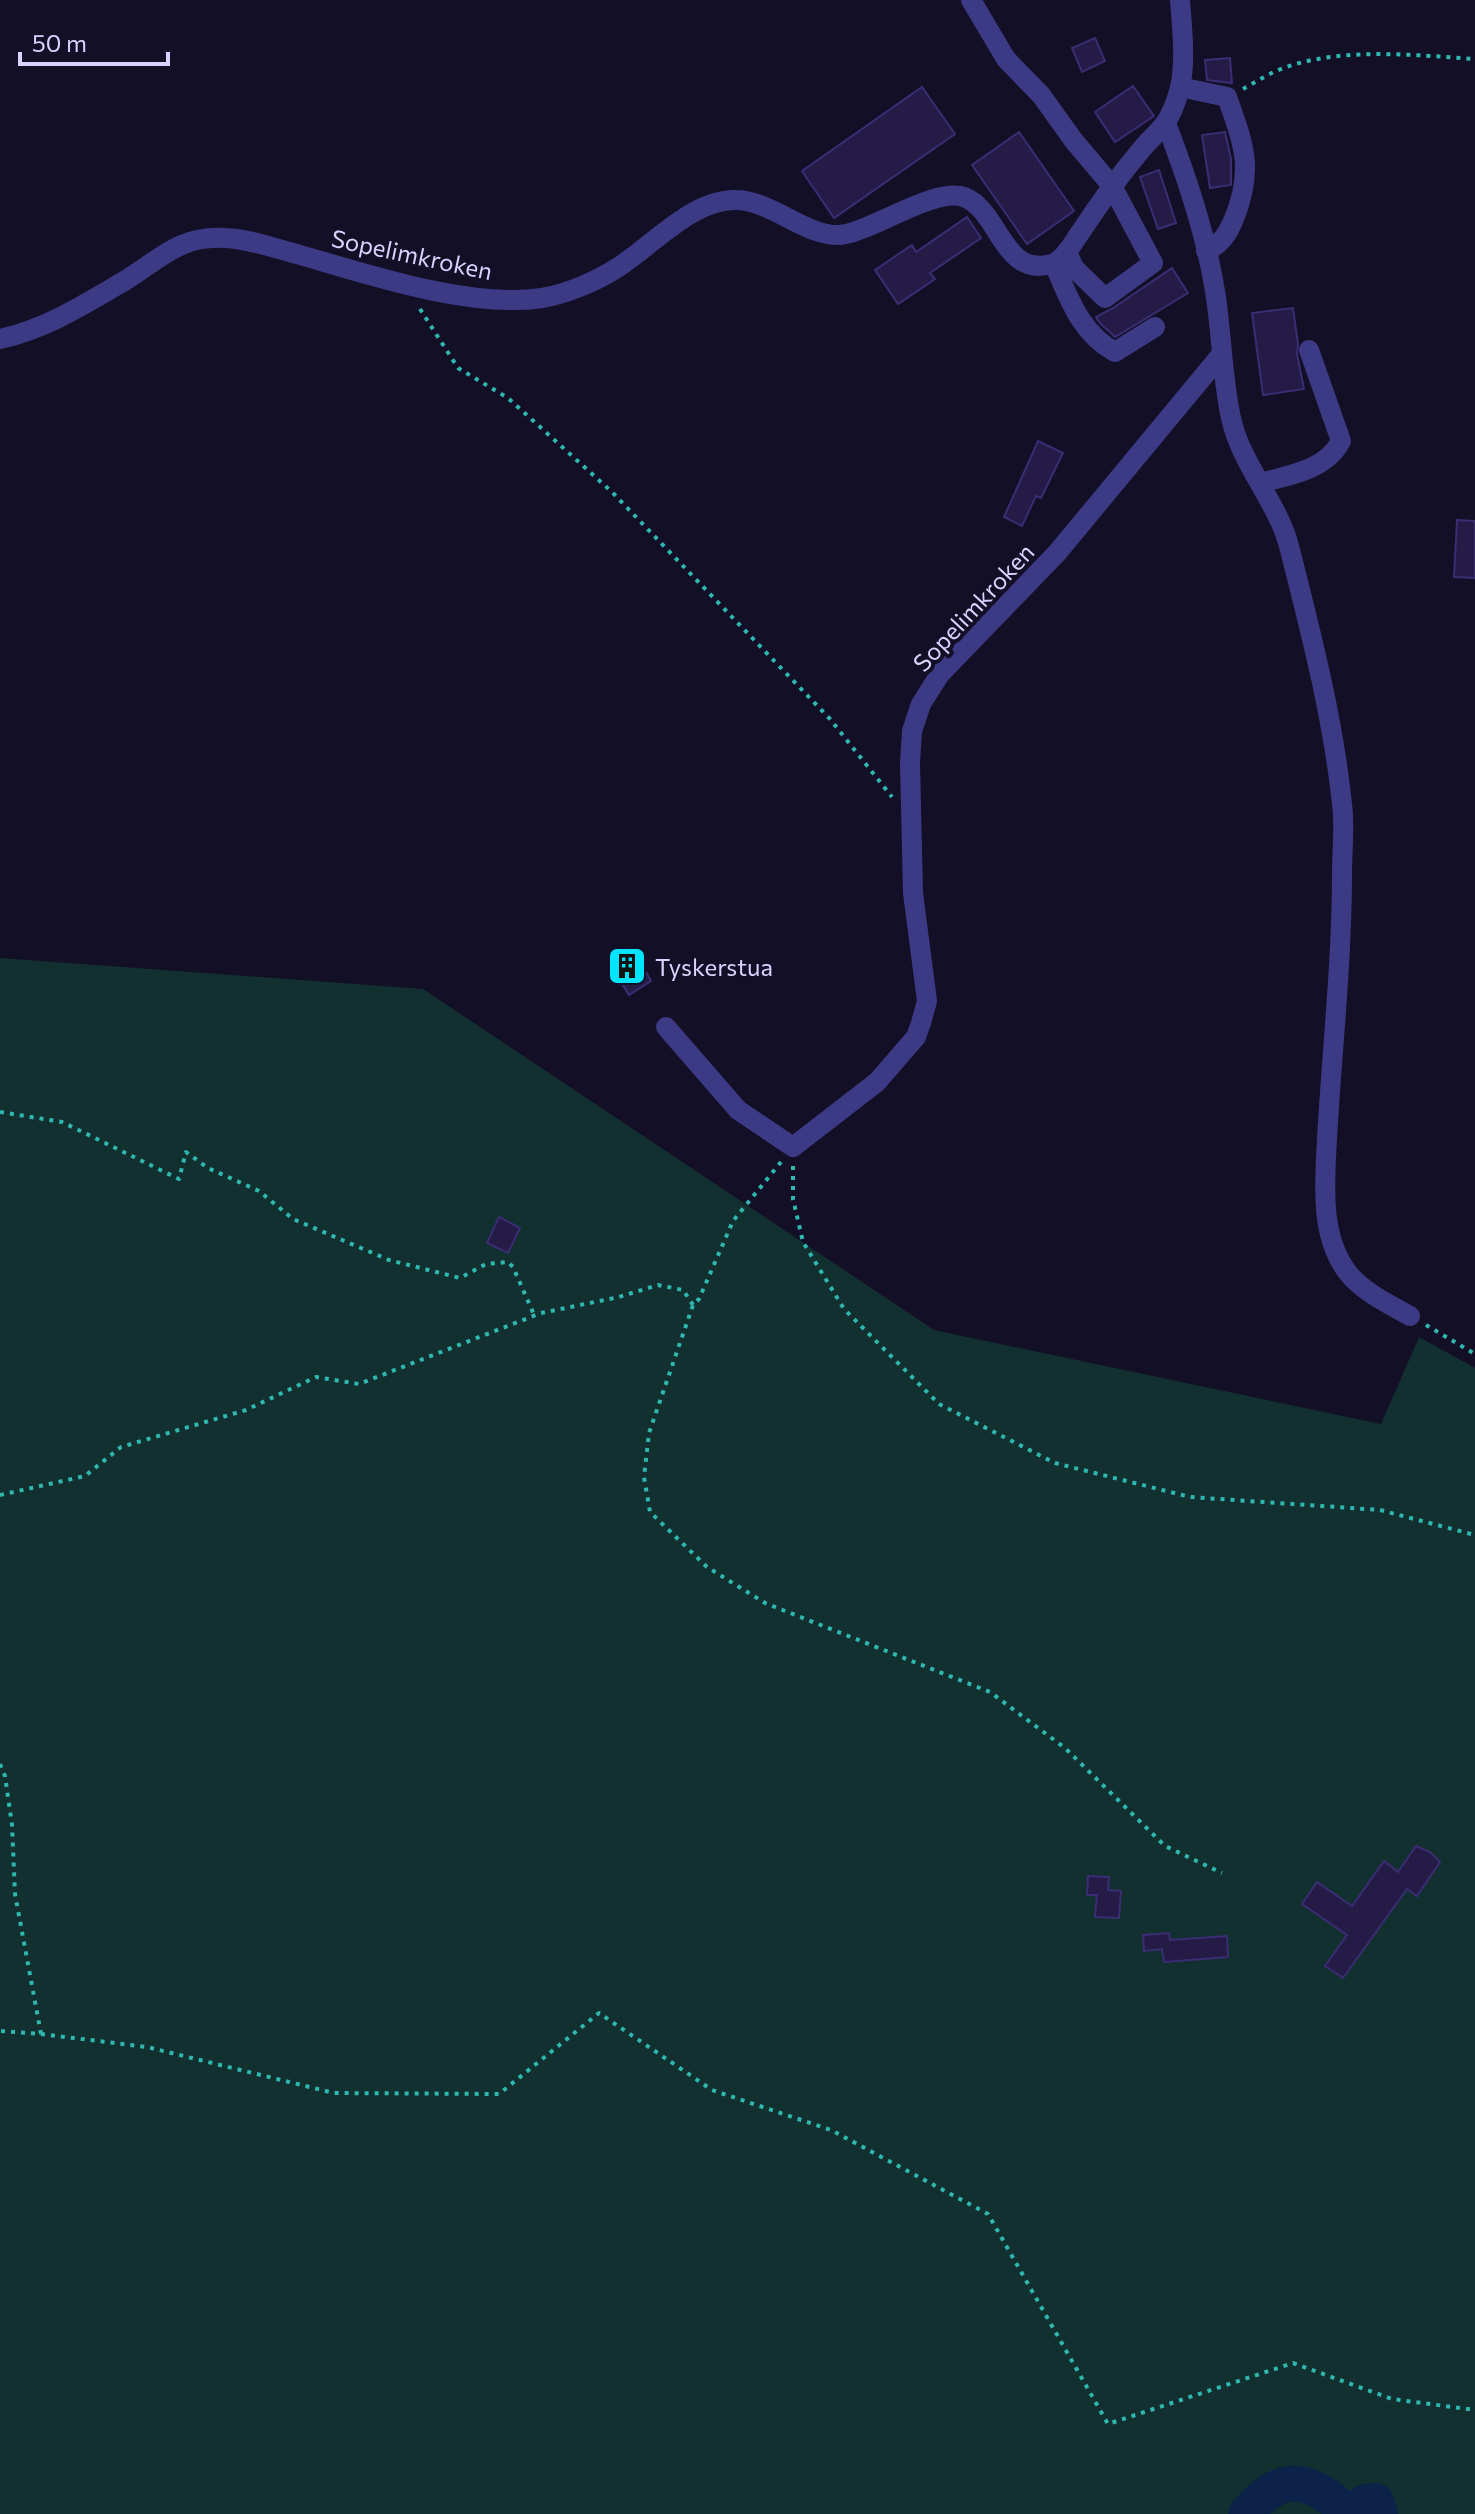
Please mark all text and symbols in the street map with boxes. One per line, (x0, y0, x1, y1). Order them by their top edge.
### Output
scale bar (20, 16, 168, 66)
text: 50 m (32, 28, 87, 57)
street label: Sopelimkroken (329, 223, 495, 285)
street label: Sopelimkroken (907, 537, 1039, 677)
building icon: Tyskerstua (606, 945, 648, 987)
place label: Tyskerstua (655, 952, 773, 981)

